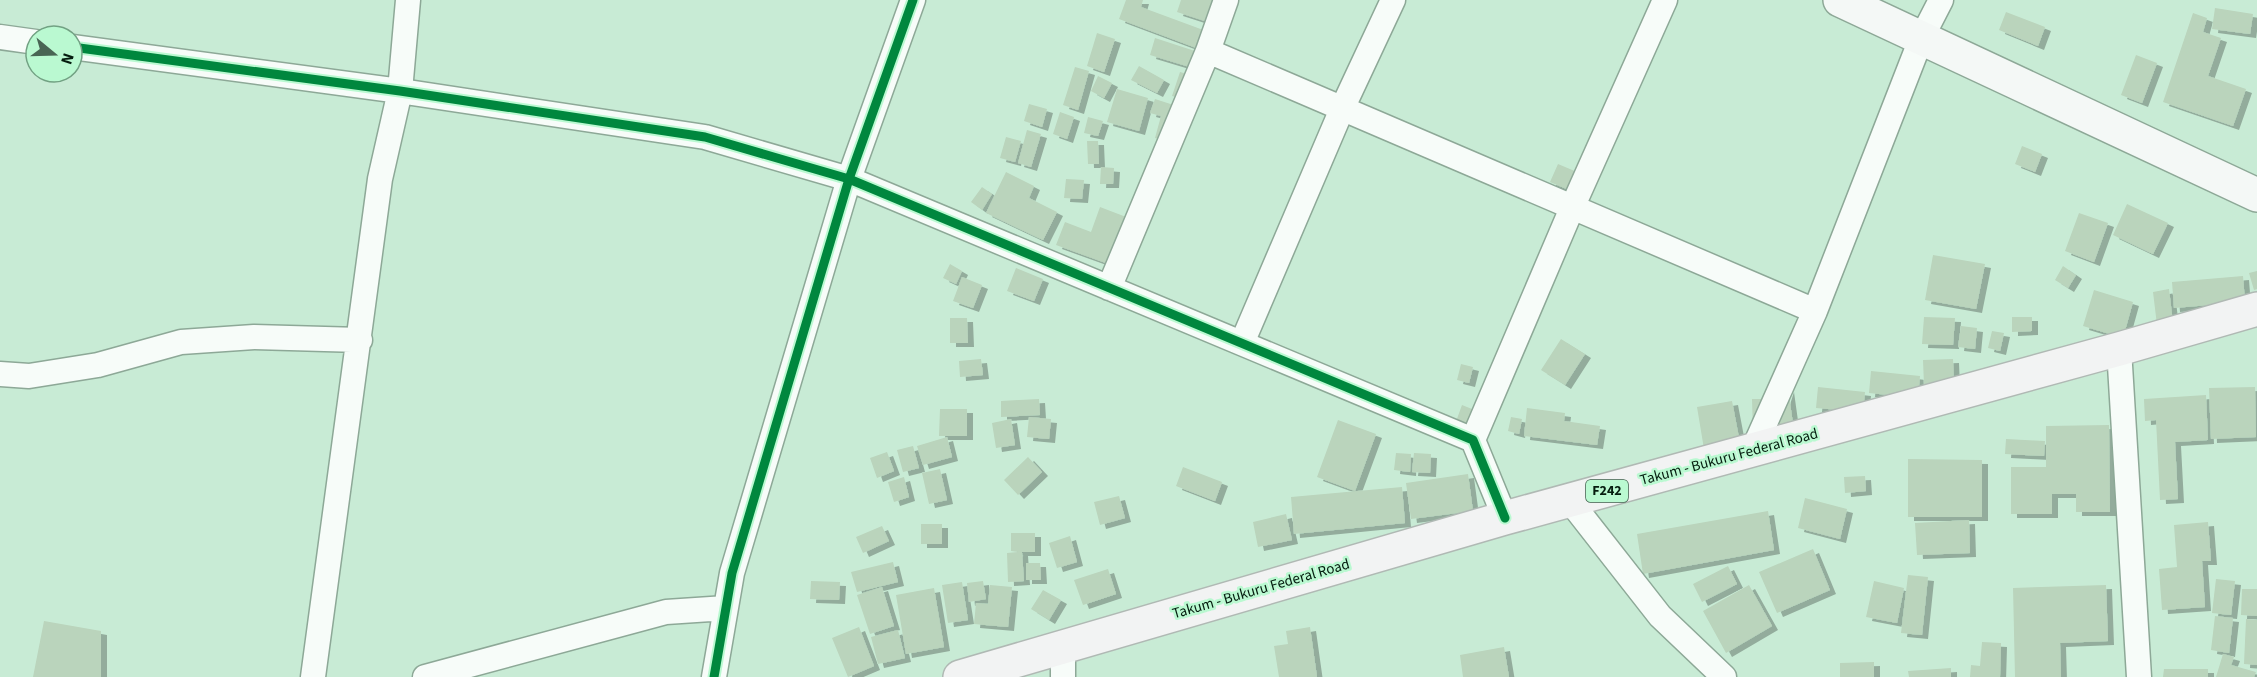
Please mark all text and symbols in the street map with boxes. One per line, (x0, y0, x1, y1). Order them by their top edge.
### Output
north arrow (24, 24, 84, 84)
text: N (55, 50, 79, 67)
street label: Takum - Bukuru Federal Road (1638, 423, 1820, 491)
road number: F242 (1586, 480, 1628, 502)
street label: Takum - Bukuru Federal Road (1170, 554, 1352, 624)

